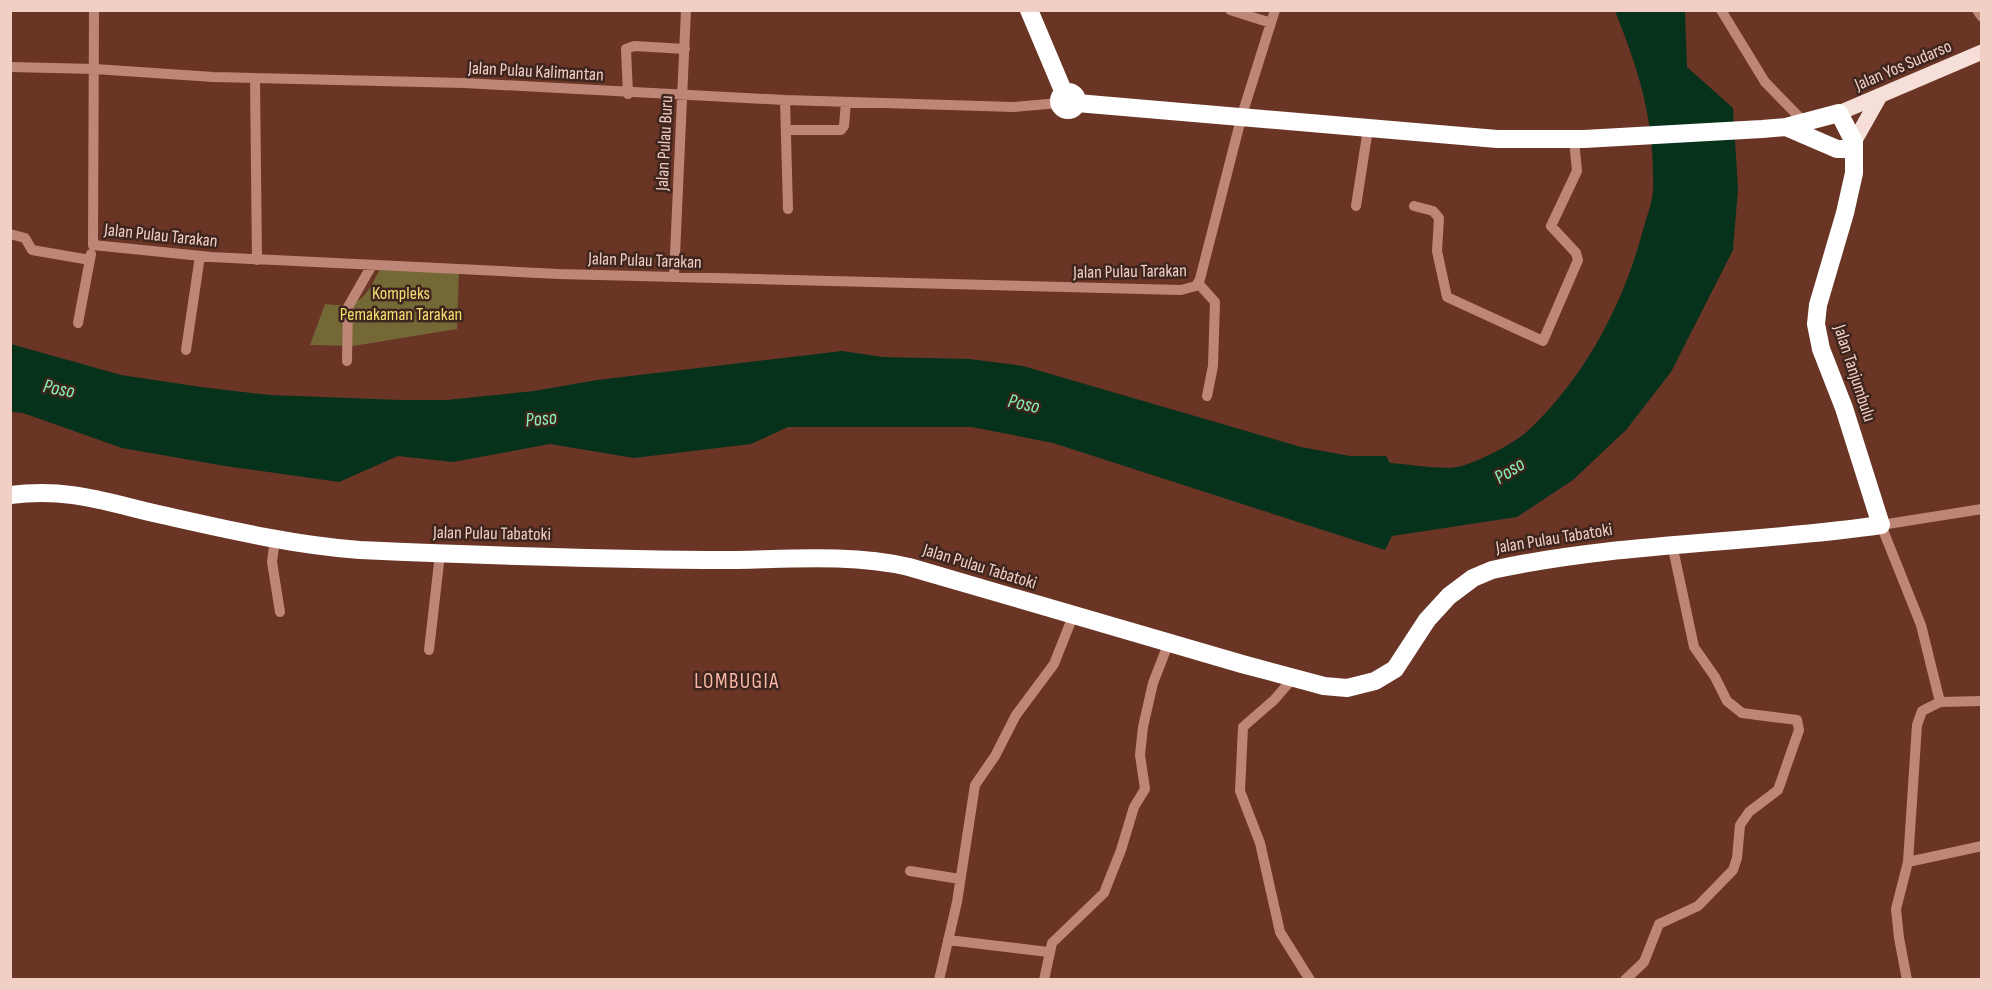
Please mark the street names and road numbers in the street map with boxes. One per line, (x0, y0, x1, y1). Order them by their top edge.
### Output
street label: Jalan Yos Sudarso (1851, 36, 1955, 96)
street label: Jalan Pulau Kalimantan (467, 57, 604, 86)
street label: Jalan Pulau Buru (651, 95, 677, 192)
street label: Jalan Pulau Tarakan (102, 219, 219, 252)
street label: Jalan Pulau Tarakan (587, 248, 702, 273)
street label: Jalan Pulau Tarakan (1072, 260, 1187, 283)
street label: Jalan Tanjumbulu (1829, 321, 1880, 424)
street label: Jalan Pulau Tabatoki (1493, 519, 1614, 558)
street label: Jalan Pulau Tabatoki (432, 522, 551, 545)
street label: Jalan Pulau Tabatoki (920, 539, 1039, 594)

